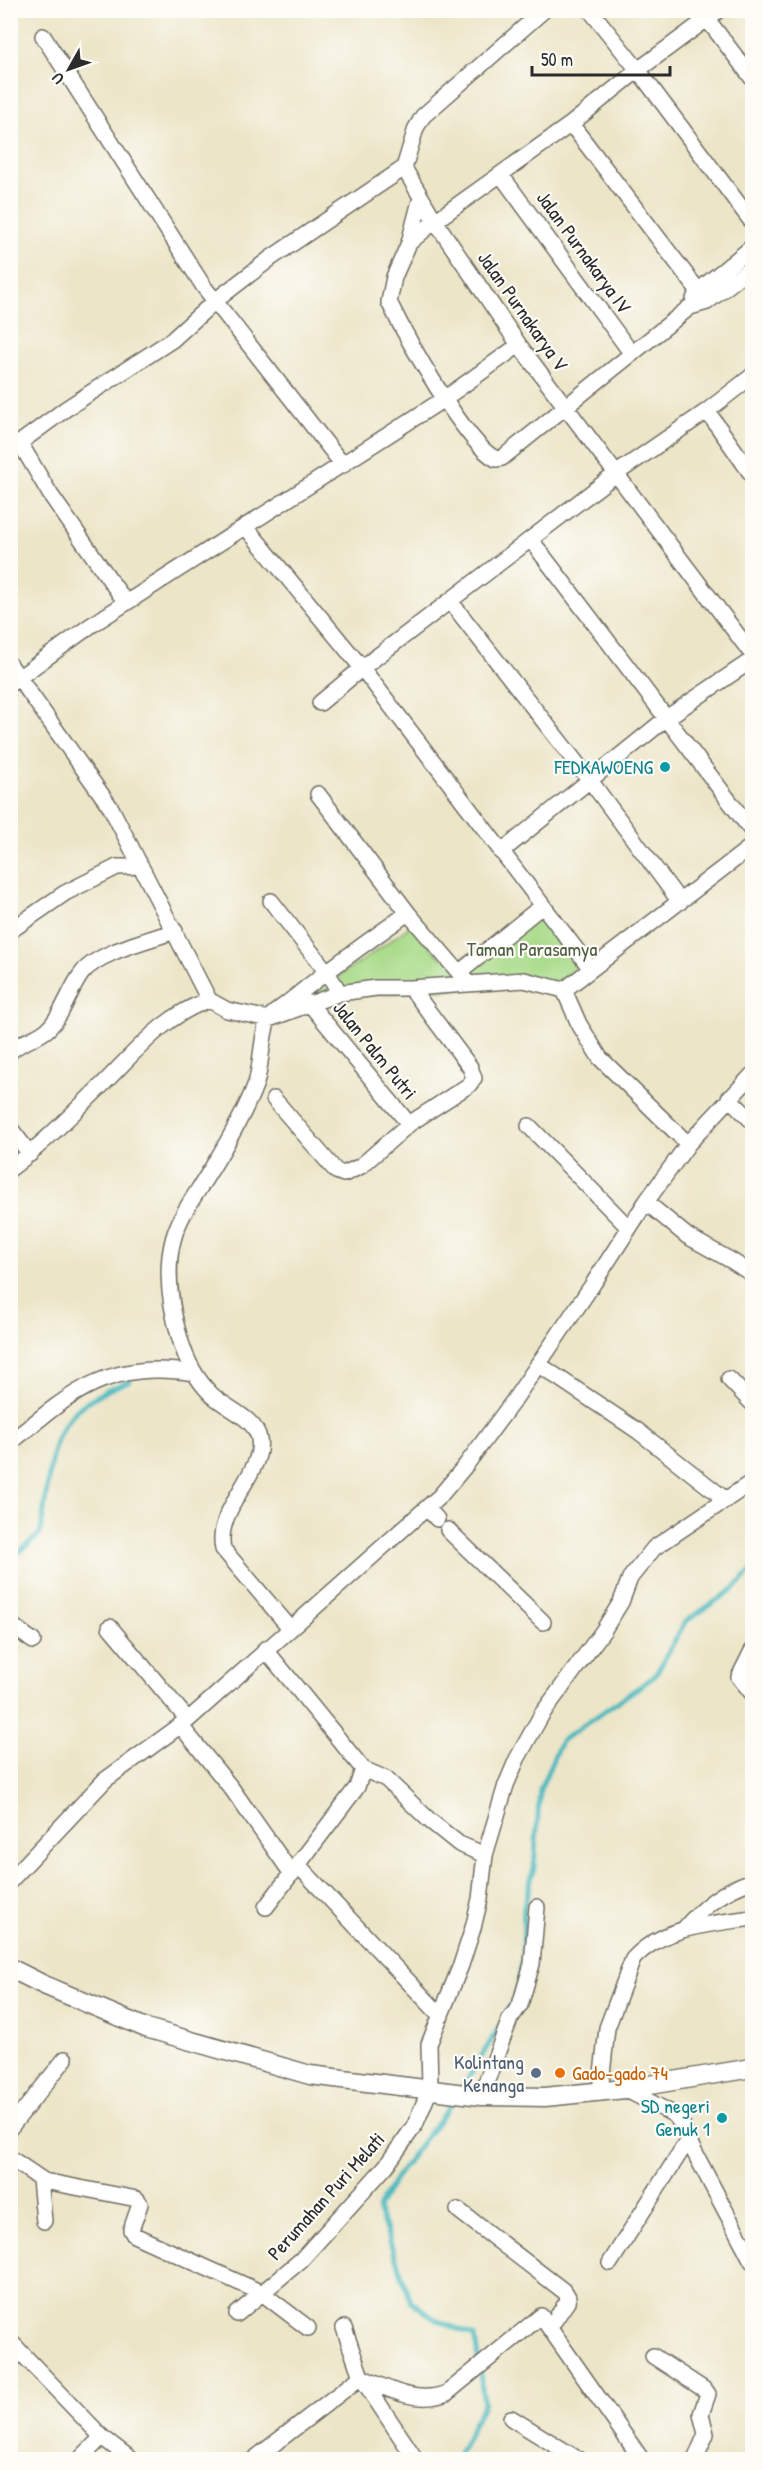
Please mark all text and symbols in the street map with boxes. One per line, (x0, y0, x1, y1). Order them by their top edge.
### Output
north arrow (39, 39, 99, 99)
scale bar (532, 39, 670, 77)
text: 50 m (541, 47, 573, 72)
text: U (46, 68, 69, 89)
street label: Jalan Purnakarya IV (531, 185, 638, 319)
street label: Jalan Purnakarya V (472, 246, 575, 377)
place label: FEDKAWOENG (553, 753, 653, 780)
marker: FEDKAWOENG (658, 760, 672, 774)
park label: Taman Parasamya (467, 935, 598, 962)
street label: Jalan Palm Putri (327, 995, 424, 1105)
place label: Kolintang Kenanga (454, 2048, 524, 2098)
place label: Gado-gado 74 (572, 2059, 668, 2086)
marker: Kolintang Kenanga (529, 2066, 543, 2080)
marker: Gado-gado 74 (553, 2066, 567, 2080)
place label: SD negeri Genuk 1 (641, 2092, 710, 2142)
marker: SD negeri Genuk 1 (715, 2111, 729, 2125)
street label: Perumahan Puri Melati (261, 2126, 390, 2265)

